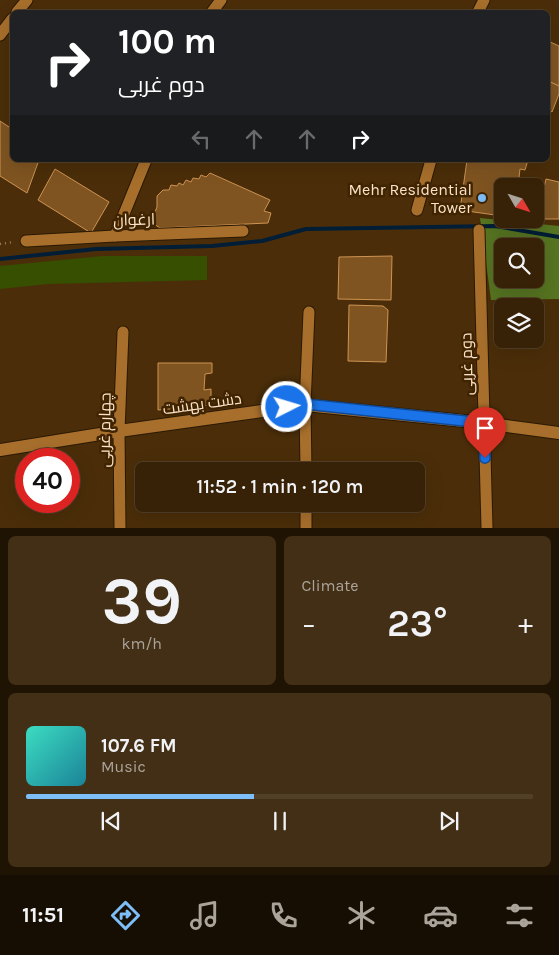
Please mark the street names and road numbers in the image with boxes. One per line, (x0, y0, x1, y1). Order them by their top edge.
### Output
street label: ارغوان (113, 209, 155, 231)
street label: دوم غربی (456, 332, 479, 396)
street label: دشت بهشت (161, 389, 243, 419)
street label: چهارم غربی (94, 392, 117, 468)

